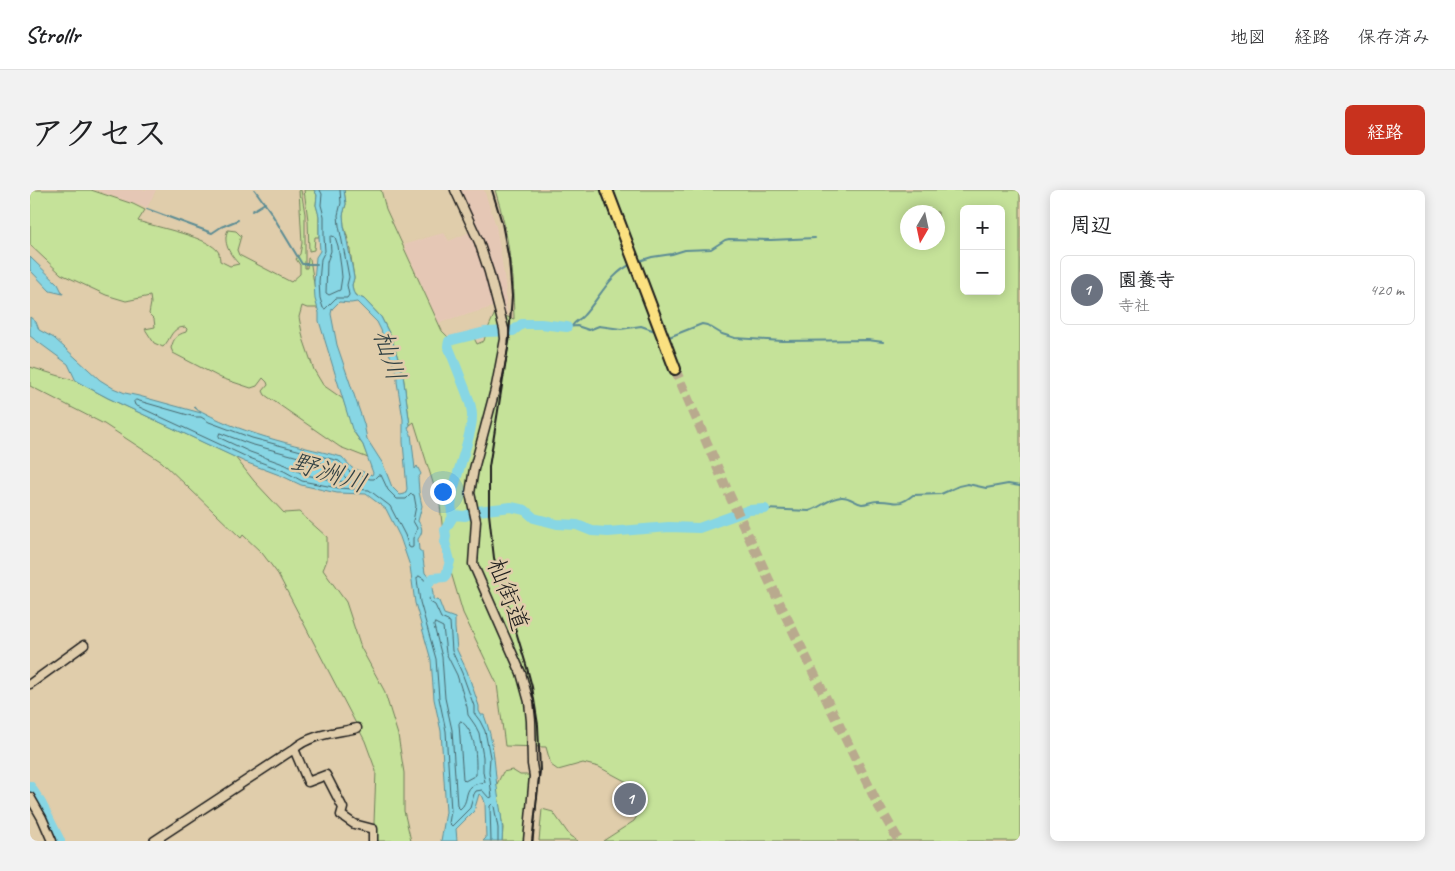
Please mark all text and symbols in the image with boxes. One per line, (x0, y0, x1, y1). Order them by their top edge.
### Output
text: Strollr (25, 20, 80, 50)
text: 地図 (1230, 26, 1266, 48)
text: 経路 (1294, 26, 1330, 48)
text: 保存済み (1358, 26, 1430, 48)
button: 経路 (1345, 105, 1425, 155)
text: アクセス (30, 111, 168, 156)
north arrow (900, 205, 945, 250)
map controls (960, 205, 1005, 295)
button: + (960, 205, 1005, 250)
text: 周辺 (1070, 212, 1112, 238)
button: − (960, 250, 1005, 295)
text: 園養寺 (1118, 268, 1175, 292)
text: 1 (1083, 280, 1091, 300)
text: 420 m (1370, 280, 1404, 300)
text: 寺社 (1118, 296, 1150, 316)
water label: 杣川 (366, 325, 413, 385)
water label: 野洲川 (287, 445, 371, 500)
your location (430, 479, 456, 505)
street label: 杣街道 (480, 554, 536, 635)
pin: 1 (614, 780, 646, 818)

